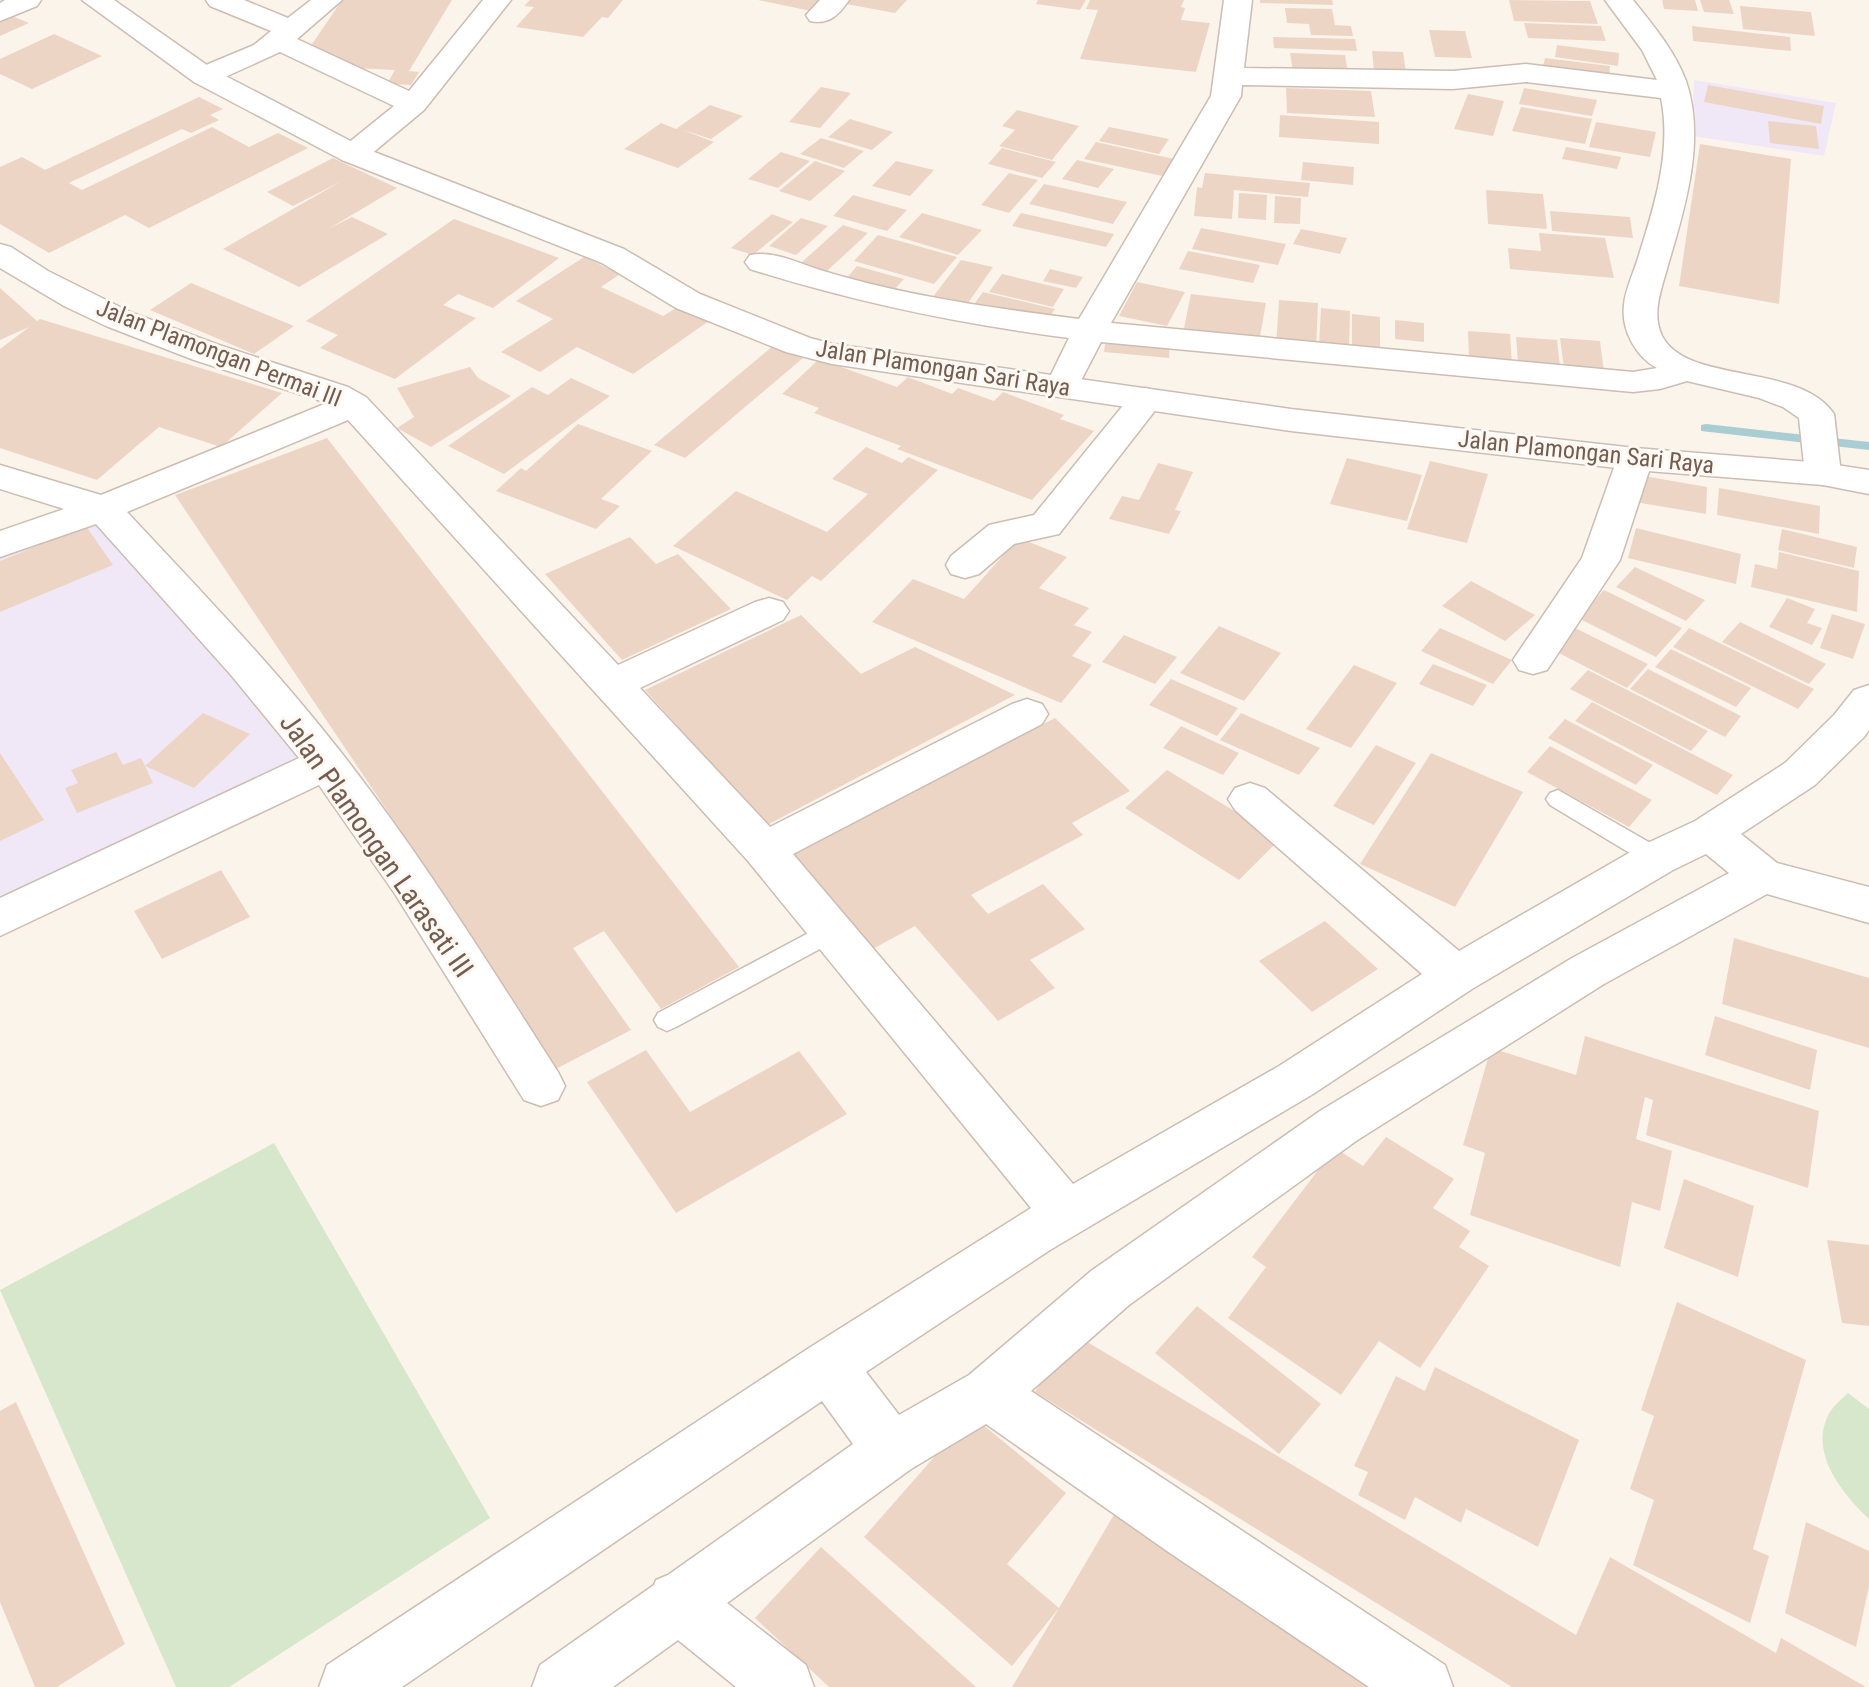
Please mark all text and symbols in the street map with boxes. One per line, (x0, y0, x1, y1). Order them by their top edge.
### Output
street label: Jalan Plamongan Permai III (93, 293, 345, 413)
street label: Jalan Plamongan Sari Raya (814, 334, 1072, 402)
street label: Jalan Plamongan Sari Raya (1457, 425, 1715, 479)
street label: Jalan Plamongan Larasati III (273, 707, 480, 984)

